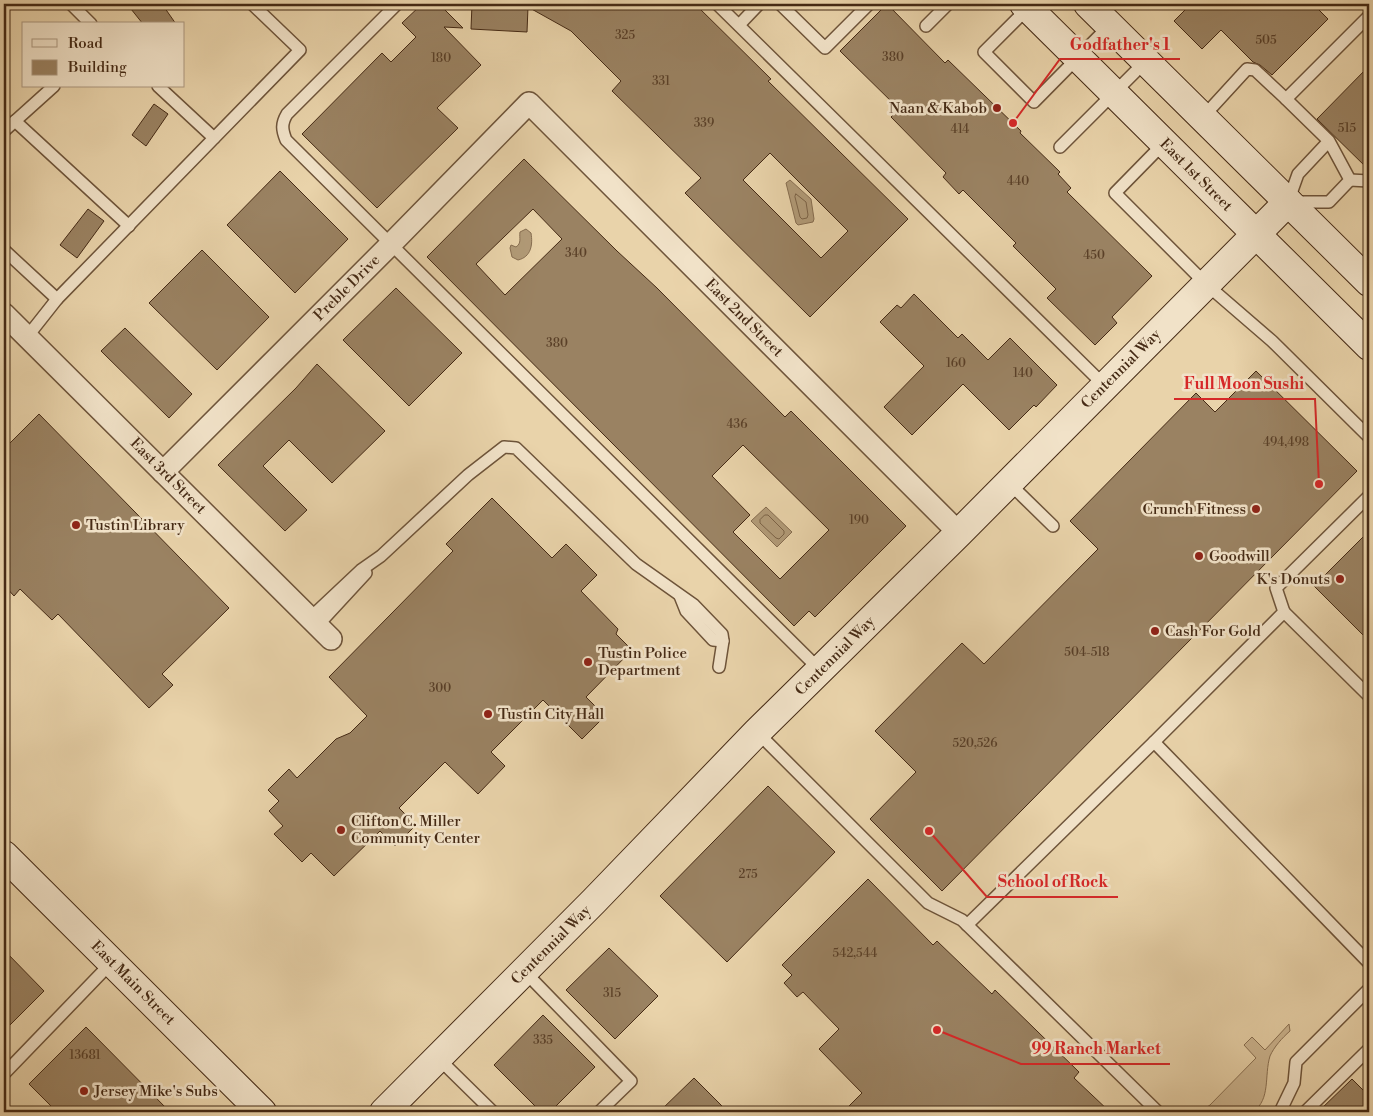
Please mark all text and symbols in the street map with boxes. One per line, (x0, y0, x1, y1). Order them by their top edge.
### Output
legend (22, 22, 185, 88)
house number: 325 (615, 28, 635, 43)
callout: Godfather's 1 (1060, 28, 1180, 59)
house number: 505 (1255, 33, 1277, 48)
text: Road (68, 34, 103, 53)
text: Godfather's 1 (1070, 35, 1170, 55)
house number: 380 (882, 50, 904, 65)
house number: 180 (431, 51, 451, 66)
text: Building (67, 58, 127, 77)
house number: 331 (652, 74, 671, 89)
place label: Naan & Kabob (889, 99, 987, 118)
marker: Naan & Kabob (991, 102, 1003, 114)
house number: 339 (694, 116, 714, 131)
house number: 515 (1338, 121, 1357, 136)
house number: 414 (951, 122, 969, 137)
street label: East 1st Street (1156, 135, 1237, 216)
house number: 440 (1007, 174, 1029, 189)
house number: 340 (565, 246, 587, 261)
house number: 450 (1083, 248, 1105, 263)
street label: Preble Drive (310, 251, 384, 325)
street label: East 2nd Street (701, 275, 788, 362)
street label: Centennial Way (1077, 325, 1165, 413)
house number: 380 (546, 336, 568, 351)
house number: 160 (946, 356, 966, 371)
house number: 140 (1013, 366, 1033, 381)
callout: Full Moon Sushi (1174, 368, 1315, 399)
text: Full Moon Sushi (1184, 374, 1304, 394)
house number: 436 (726, 417, 748, 432)
street label: East 3rd Street (126, 434, 211, 519)
house number: 494,498 (1263, 435, 1309, 450)
place label: Crunch Fitness (1142, 500, 1246, 519)
marker: Crunch Fitness (1250, 503, 1262, 515)
house number: 190 (849, 513, 869, 528)
place label: Tustin Library (86, 516, 185, 535)
marker: Tustin Library (70, 519, 82, 531)
place label: Goodwill (1209, 547, 1270, 566)
marker: Goodwill (1193, 550, 1205, 562)
place label: K's Donuts (1257, 570, 1330, 589)
marker: K's Donuts (1334, 573, 1346, 585)
street label: Centennial Way (791, 612, 879, 700)
place label: Cash For Gold (1165, 622, 1261, 641)
marker: Cash For Gold (1149, 625, 1161, 637)
place label: Tustin Police Department (598, 644, 687, 680)
house number: 504-518 (1064, 645, 1110, 660)
marker: Tustin Police Department (582, 656, 594, 668)
house number: 300 (429, 681, 451, 696)
place label: Tustin City Hall (498, 705, 605, 724)
marker: Tustin City Hall (482, 708, 494, 720)
house number: 520,526 (953, 736, 997, 751)
place label: Clifton C. Miller Community Center (351, 812, 481, 848)
marker: Clifton C. Miller Community Center (335, 824, 347, 836)
callout: School of Rock (987, 866, 1118, 897)
house number: 275 (738, 867, 758, 882)
text: School of Rock (998, 872, 1109, 892)
street label: Centennial Way (507, 901, 595, 989)
street label: East Main Street (87, 937, 180, 1030)
house number: 542,544 (833, 946, 878, 961)
house number: 315 (603, 986, 621, 1001)
house number: 335 (533, 1033, 553, 1048)
callout: 99 Ranch Market (1021, 1033, 1170, 1064)
text: 99 Ranch Market (1031, 1039, 1161, 1059)
house number: 13681 (69, 1048, 102, 1063)
place label: Jersey Mike's Subs (93, 1082, 218, 1101)
marker: Jersey Mike's Subs (78, 1085, 90, 1097)

